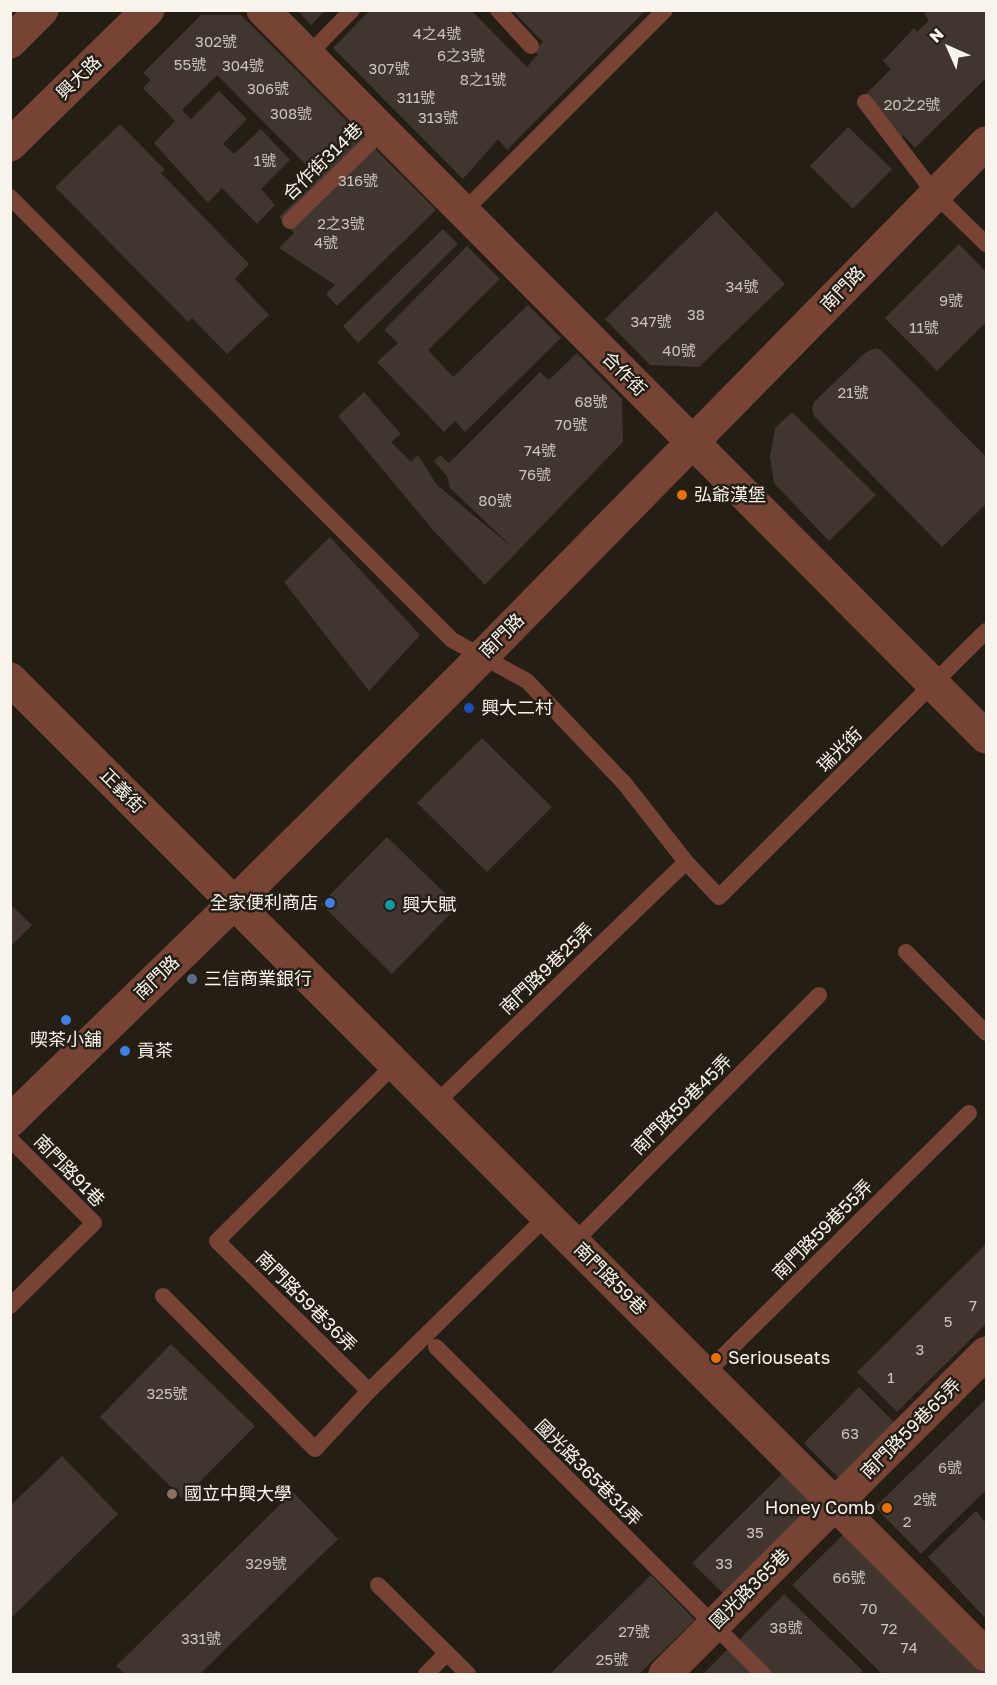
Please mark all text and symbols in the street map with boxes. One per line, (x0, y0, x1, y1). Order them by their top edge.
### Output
north arrow (919, 18, 979, 78)
text: N (925, 24, 948, 47)
house number: 4之4號 (413, 25, 461, 43)
house number: 302號 (195, 33, 237, 51)
house number: 6之3號 (437, 47, 485, 65)
street label: 興大路 (52, 51, 106, 105)
house number: 55號 (174, 56, 206, 74)
house number: 304號 (222, 57, 264, 75)
house number: 307號 (368, 60, 410, 78)
house number: 8之1號 (460, 71, 506, 89)
house number: 306號 (247, 80, 289, 98)
house number: 311號 (397, 89, 435, 107)
house number: 20之2號 (884, 96, 940, 114)
house number: 308號 (270, 105, 312, 123)
house number: 313號 (418, 109, 458, 127)
street label: 合作街314巷 (279, 119, 367, 205)
house number: 1號 (254, 152, 276, 170)
house number: 316號 (338, 172, 378, 190)
house number: 2之3號 (317, 215, 365, 233)
house number: 4號 (314, 234, 338, 252)
street label: 南門路 (816, 262, 870, 316)
house number: 34號 (726, 278, 758, 296)
house number: 9號 (939, 292, 963, 310)
house number: 38 (687, 306, 705, 324)
house number: 347號 (631, 313, 671, 331)
house number: 11號 (909, 319, 939, 337)
house number: 40號 (662, 342, 696, 360)
street label: 合作街 (597, 347, 651, 401)
house number: 21號 (838, 384, 868, 402)
house number: 68號 (574, 393, 608, 411)
house number: 70號 (555, 416, 587, 434)
house number: 74號 (524, 442, 556, 460)
house number: 76號 (519, 466, 551, 484)
place label: 弘爺漢堡 (694, 484, 766, 506)
marker: 弘爺漢堡 (675, 488, 689, 502)
house number: 80號 (478, 492, 512, 510)
street label: 南門路 (475, 609, 529, 663)
place label: 興大二村 (481, 697, 553, 719)
marker: 興大二村 (462, 701, 476, 715)
street label: 瑞光街 (813, 723, 867, 777)
street label: 正義街 (95, 764, 149, 818)
place label: 全家便利商店 (210, 892, 318, 914)
place label: 興大賦 (402, 894, 456, 916)
marker: 全家便利商店 (323, 896, 337, 910)
marker: 興大賦 (383, 898, 397, 912)
street label: 南門路9巷25弄 (496, 919, 598, 1019)
street label: 南門路 (130, 951, 184, 1005)
place label: 三信商業銀行 (204, 968, 312, 990)
marker: 三信商業銀行 (185, 972, 199, 986)
marker: 喫茶小舖 (59, 1013, 73, 1027)
place label: 喫茶小舖 (30, 1029, 102, 1051)
place label: 貢茶 (137, 1040, 173, 1062)
marker: 貢茶 (118, 1044, 132, 1058)
street label: 南門路59巷45弄 (627, 1050, 737, 1160)
street label: 南門路91巷 (29, 1131, 109, 1211)
street label: 南門路59巷55弄 (769, 1176, 877, 1284)
street label: 南門路59巷 (569, 1238, 651, 1320)
street label: 南門路59巷36弄 (251, 1247, 361, 1357)
house number: 7 (969, 1297, 977, 1315)
house number: 5 (944, 1313, 952, 1331)
house number: 3 (916, 1341, 924, 1359)
place label: Seriouseats (728, 1347, 830, 1369)
marker: Seriouseats (709, 1351, 723, 1365)
house number: 1 (887, 1369, 895, 1387)
street label: 南門路59巷65弄 (856, 1374, 966, 1484)
house number: 325號 (146, 1385, 188, 1403)
street label: 國光路365巷31弄 (530, 1415, 646, 1531)
house number: 63 (841, 1425, 859, 1443)
house number: 6號 (938, 1459, 962, 1477)
place label: 國立中興大學 (184, 1483, 292, 1505)
marker: 國立中興大學 (165, 1487, 179, 1501)
house number: 2號 (913, 1491, 937, 1509)
place label: Honey Comb (765, 1497, 875, 1519)
marker: Honey Comb (880, 1501, 894, 1515)
house number: 2 (903, 1513, 911, 1531)
house number: 35 (746, 1524, 764, 1542)
street label: 國光路365巷 (706, 1545, 794, 1633)
house number: 329號 (245, 1555, 287, 1573)
house number: 33 (715, 1555, 733, 1573)
house number: 66號 (832, 1569, 866, 1587)
house number: 70 (860, 1600, 878, 1618)
house number: 38號 (770, 1619, 802, 1637)
house number: 72 (881, 1620, 897, 1638)
house number: 27號 (618, 1623, 650, 1641)
house number: 331號 (181, 1630, 221, 1648)
house number: 74 (900, 1639, 918, 1657)
house number: 25號 (596, 1651, 628, 1669)

